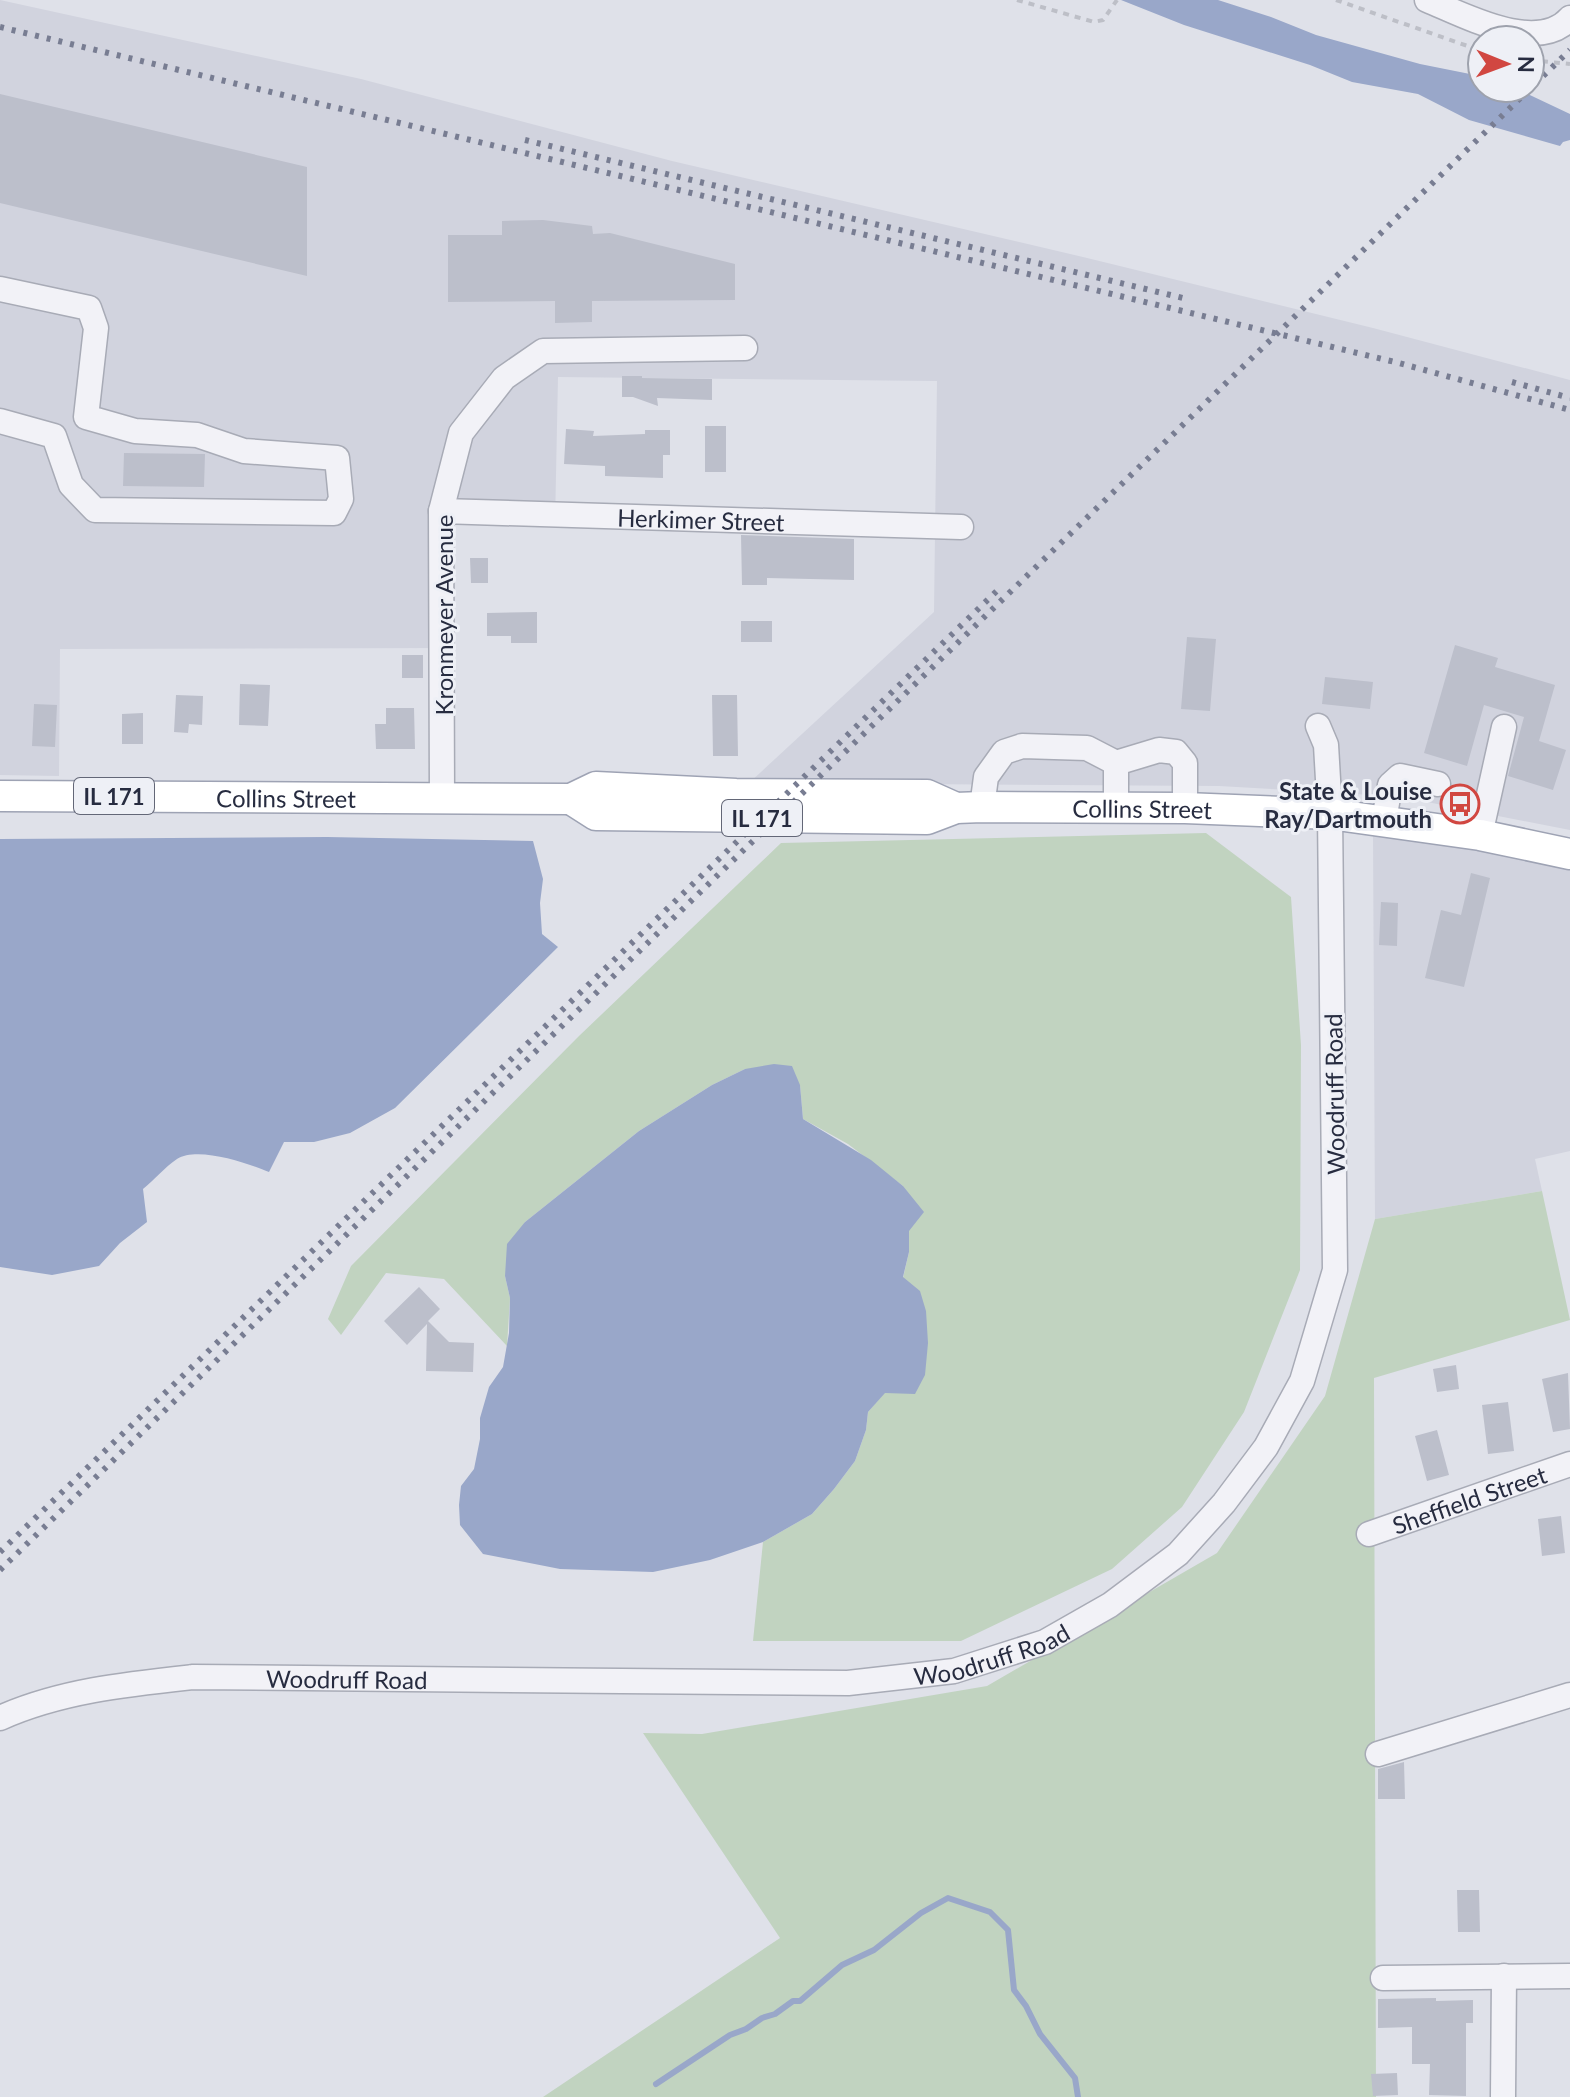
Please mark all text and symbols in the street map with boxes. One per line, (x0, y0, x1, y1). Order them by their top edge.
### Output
north arrow (1466, 24, 1546, 104)
text: N (1513, 56, 1540, 73)
street label: Herkimer Street (617, 502, 785, 536)
street label: Kronmeyer Avenue (429, 515, 458, 715)
place label: State & Louise Ray/Dartmouth (1264, 776, 1432, 833)
road number: IL 171 (74, 778, 154, 814)
street label: Collins Street (216, 783, 356, 812)
bus stop icon: State & Louise Ray/Dartmouth (1439, 783, 1481, 825)
street label: Collins Street (1072, 793, 1213, 824)
road number: IL 171 (722, 800, 802, 836)
street label: Woodruff Road (1318, 1013, 1350, 1175)
street label: Sheffield Street (1388, 1459, 1550, 1539)
street label: Woodruff Road (912, 1617, 1074, 1690)
street label: Woodruff Road (266, 1663, 428, 1694)

